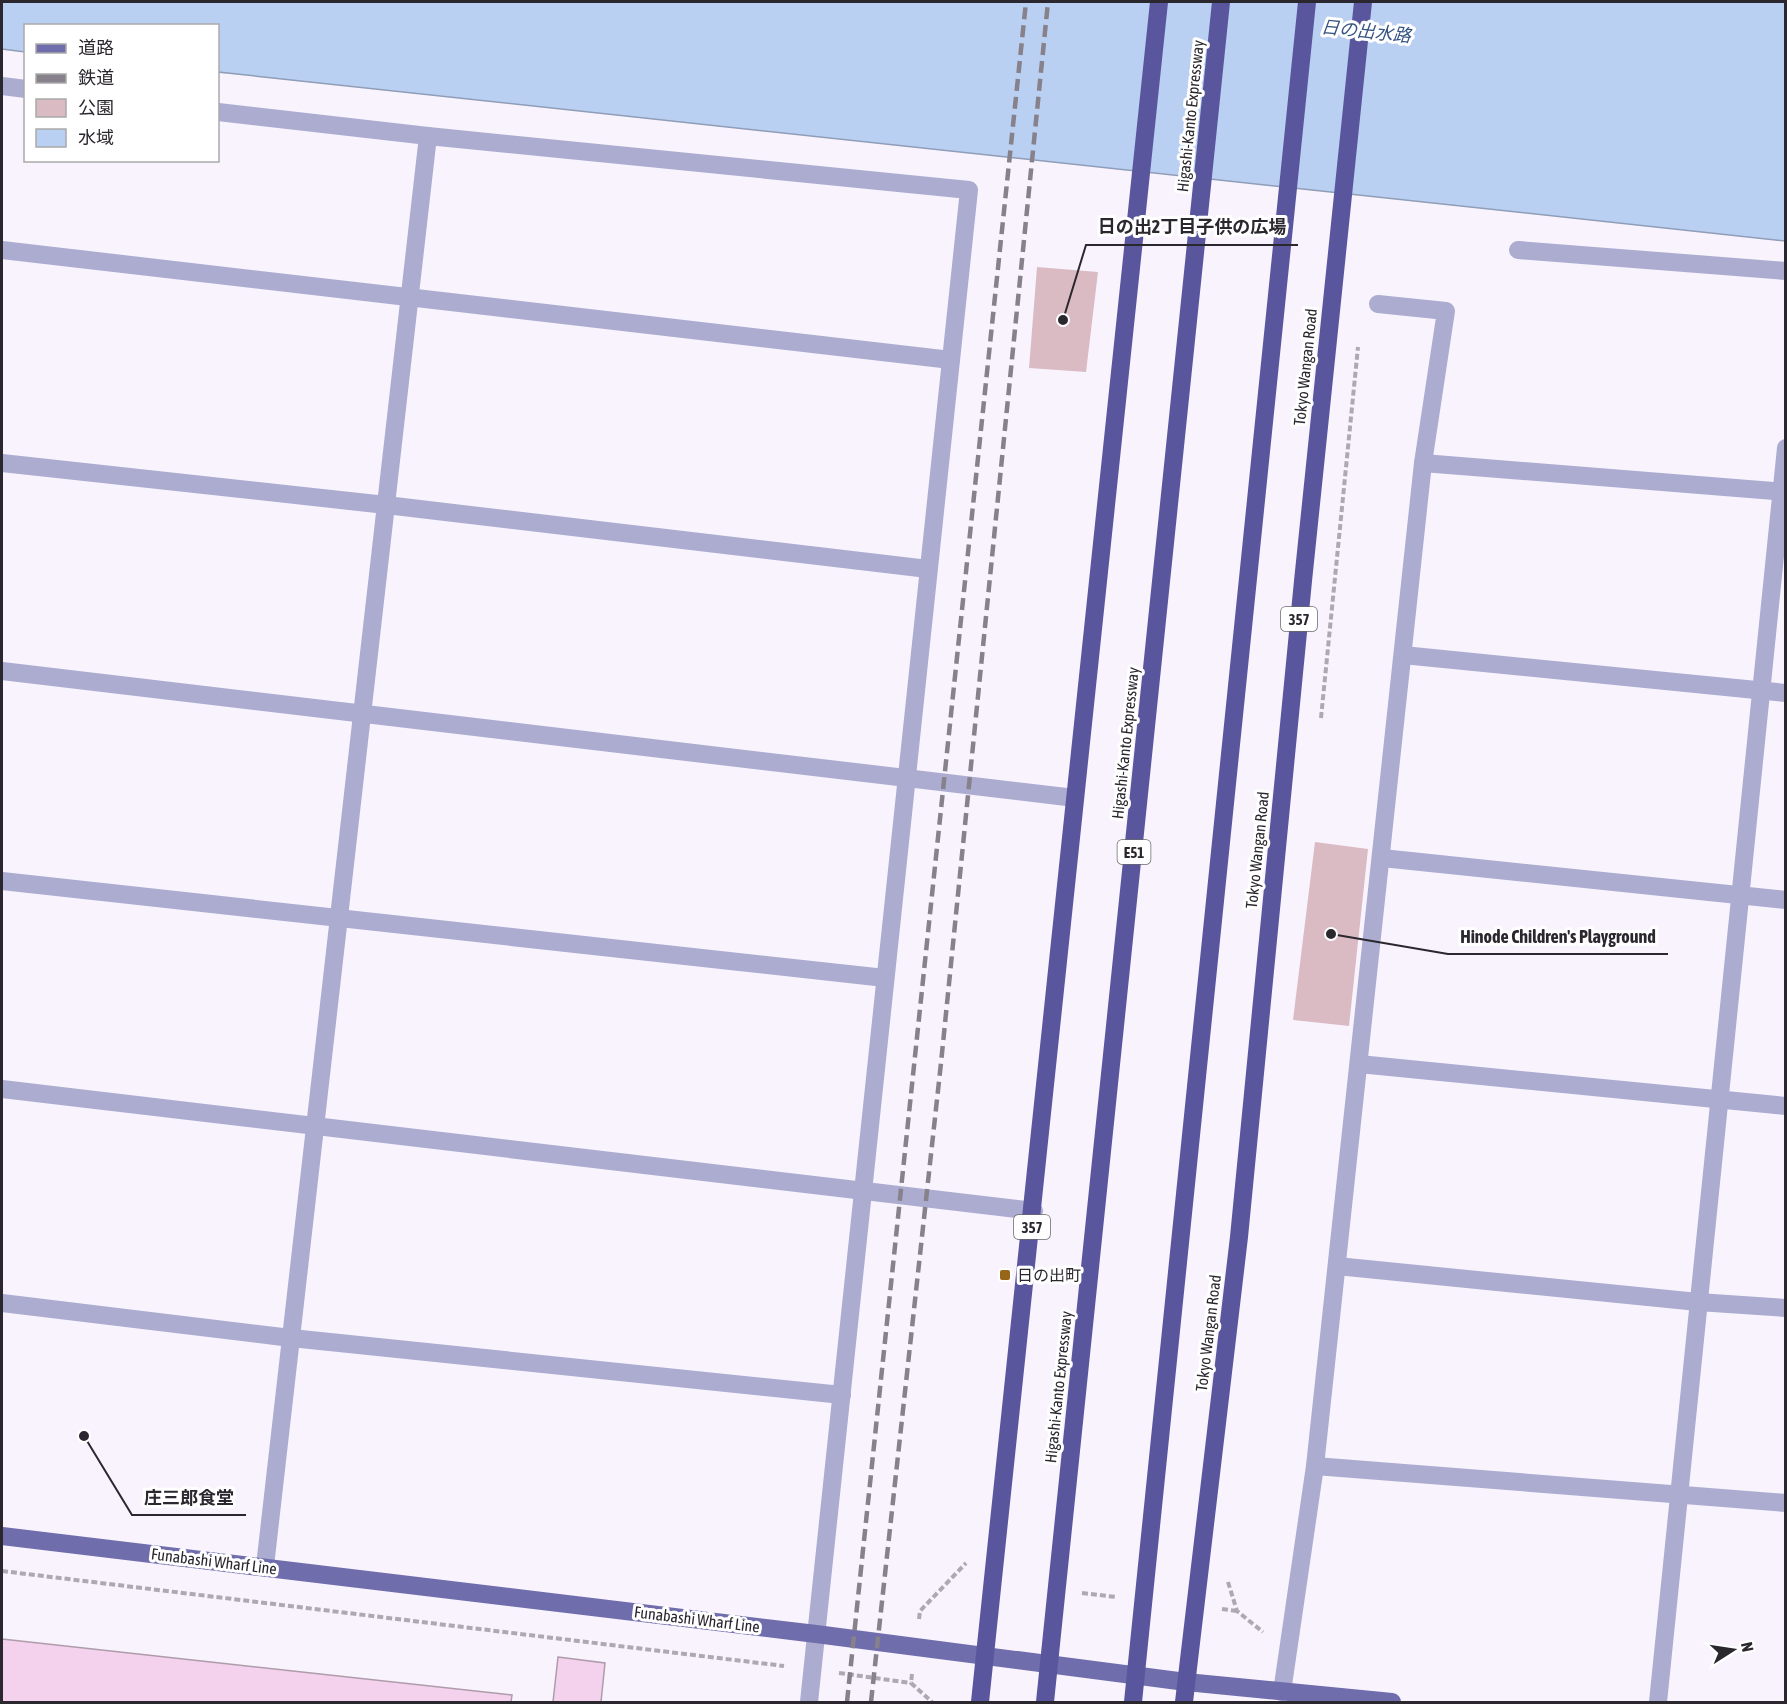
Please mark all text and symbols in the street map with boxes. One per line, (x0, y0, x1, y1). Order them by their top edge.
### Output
water label: 日の出水路 (1320, 16, 1414, 46)
legend (24, 24, 219, 162)
text: 道路 (78, 37, 114, 58)
street label: Higashi-Kanto Expressway (1173, 39, 1208, 193)
text: 鉄道 (78, 67, 114, 88)
text: 公園 (78, 97, 114, 118)
text: 水域 (78, 127, 114, 148)
callout: 日の出2丁目子供の広場 (1086, 209, 1298, 245)
text: 日の出2丁目子供の広場 (1098, 216, 1286, 237)
street label: Tokyo Wangan Road (1290, 308, 1321, 427)
road number: 357 (1281, 607, 1317, 631)
street label: Higashi-Kanto Expressway (1108, 666, 1143, 820)
street label: Tokyo Wangan Road (1242, 791, 1273, 910)
road number: E51 (1118, 840, 1150, 864)
callout: Hinode Children's Playground (1448, 918, 1668, 954)
text: Hinode Children's Playground (1460, 926, 1656, 947)
road number: 357 (1014, 1215, 1050, 1239)
place label: 日の出町 (1017, 1266, 1081, 1284)
marker: 日の出町 (998, 1268, 1012, 1282)
street label: Tokyo Wangan Road (1192, 1274, 1225, 1393)
street label: Higashi-Kanto Expressway (1041, 1310, 1076, 1464)
callout: 庄三郎食堂 (132, 1479, 246, 1515)
text: 庄三郎食堂 (144, 1487, 234, 1508)
street label: Funabashi Wharf Line (150, 1544, 278, 1578)
street label: Funabashi Wharf Line (633, 1602, 761, 1636)
north arrow (1703, 1620, 1763, 1680)
text: N (1738, 1640, 1757, 1653)

